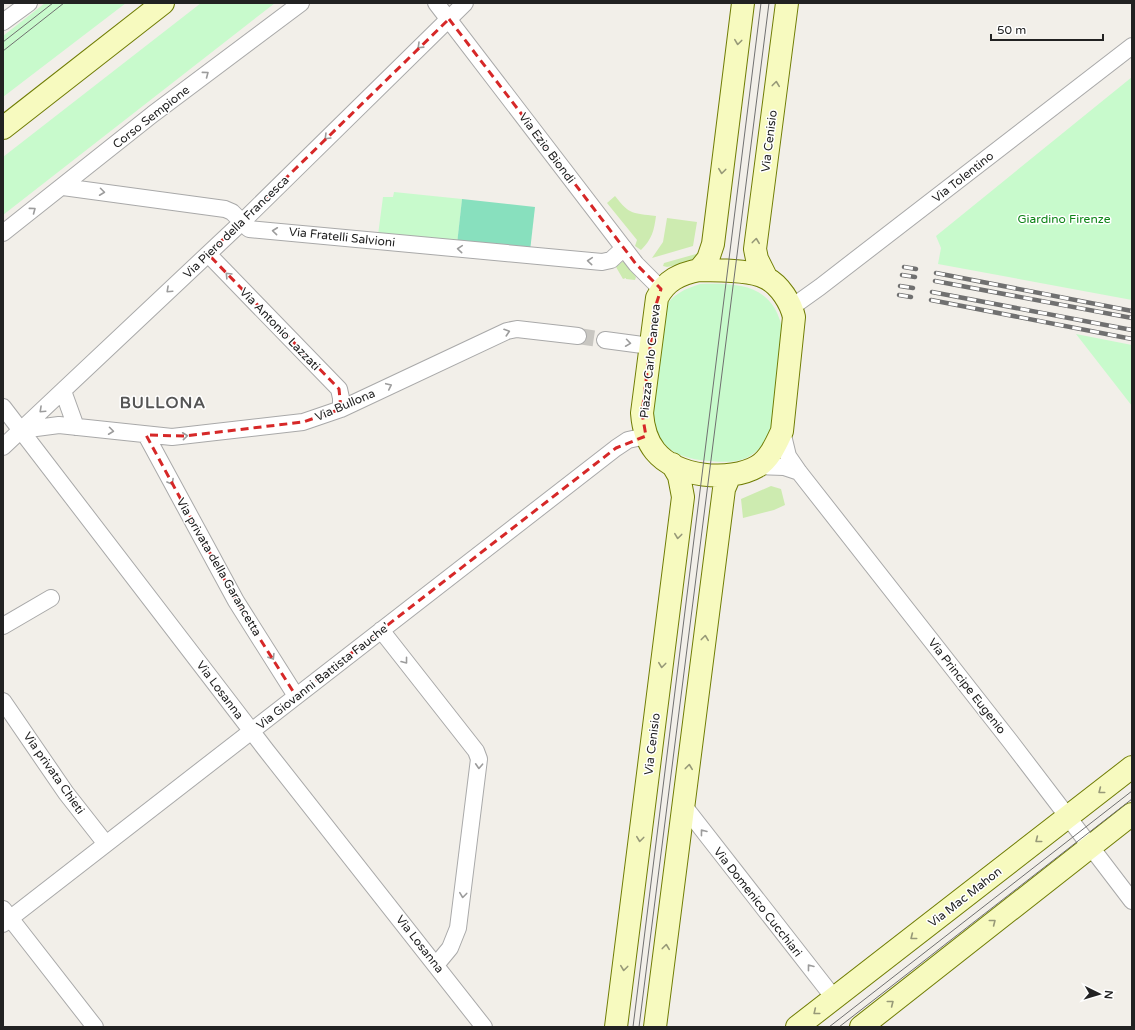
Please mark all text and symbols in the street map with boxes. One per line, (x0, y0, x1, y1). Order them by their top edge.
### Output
scale bar (991, 16, 1103, 42)
text: 50 m (997, 23, 1026, 37)
one-way arrow (734, 39, 743, 45)
one-way arrow (417, 41, 425, 49)
one-way arrow (202, 72, 209, 79)
one-way arrow (771, 81, 780, 87)
street label: Corso Sempione (110, 83, 192, 151)
street label: Via Cenisio (758, 109, 780, 173)
street label: Via Ezio Biondi (516, 110, 578, 186)
one-way arrow (324, 132, 332, 140)
street label: Via Tolentino (930, 149, 996, 205)
one-way arrow (718, 168, 727, 174)
street label: Via Piero della Francesca (180, 173, 292, 281)
one-way arrow (98, 187, 105, 196)
one-way arrow (28, 208, 35, 215)
park label: Giardino Firenze (1018, 212, 1111, 226)
street label: Via Fratelli Salvioni (288, 224, 396, 250)
one-way arrow (272, 227, 278, 236)
one-way arrow (751, 238, 760, 244)
one-way arrow (457, 245, 463, 254)
one-way arrow (587, 257, 593, 266)
one-way arrow (225, 272, 232, 280)
street label: Via Antonio Lazzati (237, 285, 323, 373)
one-way arrow (166, 286, 174, 293)
street label: Piazza Carlo Caneva (637, 303, 663, 419)
one-way arrow (503, 328, 510, 337)
one-way arrow (625, 338, 631, 347)
one-way arrow (384, 383, 392, 391)
street label: Via Bullona (313, 386, 377, 424)
district label: BULLONA (120, 393, 206, 413)
one-way arrow (39, 406, 47, 413)
one-way arrow (108, 426, 114, 435)
one-way arrow (182, 431, 188, 440)
one-way arrow (166, 478, 173, 485)
street label: Via privata della Garancetta (174, 495, 264, 639)
one-way arrow (674, 533, 683, 539)
street label: Via Giovanni Battista Fauche' (254, 620, 392, 732)
one-way arrow (700, 635, 709, 641)
street label: Via Principe Eugenio (925, 635, 1009, 737)
one-way arrow (267, 653, 274, 660)
one-way arrow (401, 656, 408, 663)
street label: Via Losanna (194, 658, 246, 722)
one-way arrow (658, 662, 667, 668)
street label: Via Cenisio (641, 712, 663, 776)
street label: Via privata Chieti (21, 729, 87, 817)
one-way arrow (475, 763, 483, 769)
one-way arrow (684, 764, 693, 770)
one-way arrow (1099, 786, 1106, 793)
one-way arrow (701, 830, 708, 837)
one-way arrow (636, 836, 645, 842)
one-way arrow (1035, 836, 1042, 843)
street label: Via Domenico Cucchiari (711, 845, 805, 959)
street label: Via Mac Mahon (926, 864, 1004, 930)
one-way arrow (458, 892, 467, 898)
street label: Via Losanna (393, 912, 447, 976)
one-way arrow (989, 920, 996, 927)
one-way arrow (910, 932, 917, 939)
one-way arrow (661, 944, 670, 950)
one-way arrow (807, 964, 814, 972)
one-way arrow (620, 965, 629, 971)
north arrow (1079, 974, 1119, 1014)
text: N (1102, 990, 1115, 1000)
one-way arrow (887, 1001, 894, 1008)
one-way arrow (813, 1008, 820, 1015)

